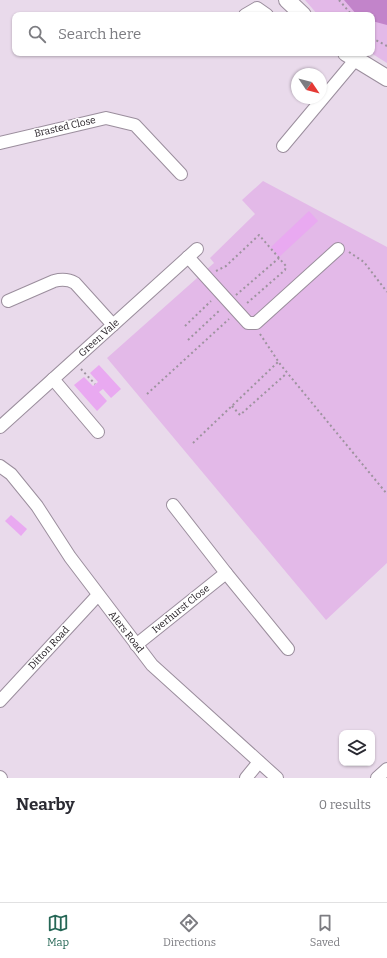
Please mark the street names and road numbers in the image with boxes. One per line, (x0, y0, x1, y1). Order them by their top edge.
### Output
street label: Brasted Close (33, 114, 97, 140)
street label: Green Vale (76, 317, 122, 359)
street label: Iverhurst Close (150, 582, 212, 636)
street label: Alers Road (106, 609, 146, 655)
street label: Ditton Road (26, 624, 72, 672)

